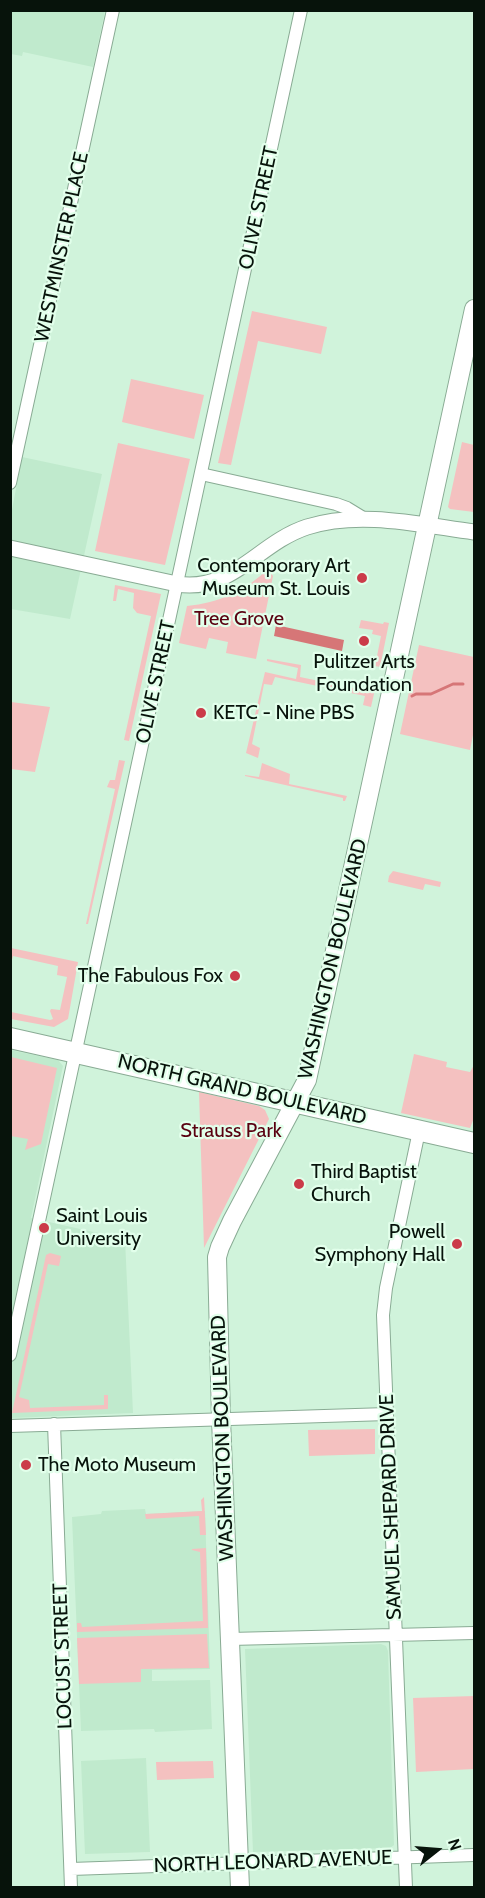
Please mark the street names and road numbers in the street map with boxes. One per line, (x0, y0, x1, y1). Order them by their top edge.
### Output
street label: OLIVE STREET (234, 144, 284, 272)
street label: WESTMINSTER PLACE (30, 150, 94, 344)
street label: OLIVE STREET (131, 618, 181, 746)
street label: WASHINGTON BOULEVARD (294, 836, 372, 1082)
street label: NORTH GRAND BOULEVARD (115, 1050, 369, 1130)
street label: WASHINGTON BOULEVARD (207, 1315, 239, 1561)
street label: SAMUEL SHEPARD DRIVE (375, 1394, 407, 1620)
street label: LOCUST STREET (48, 1583, 78, 1729)
street label: NORTH LEONARD AVENUE (153, 1846, 393, 1878)

